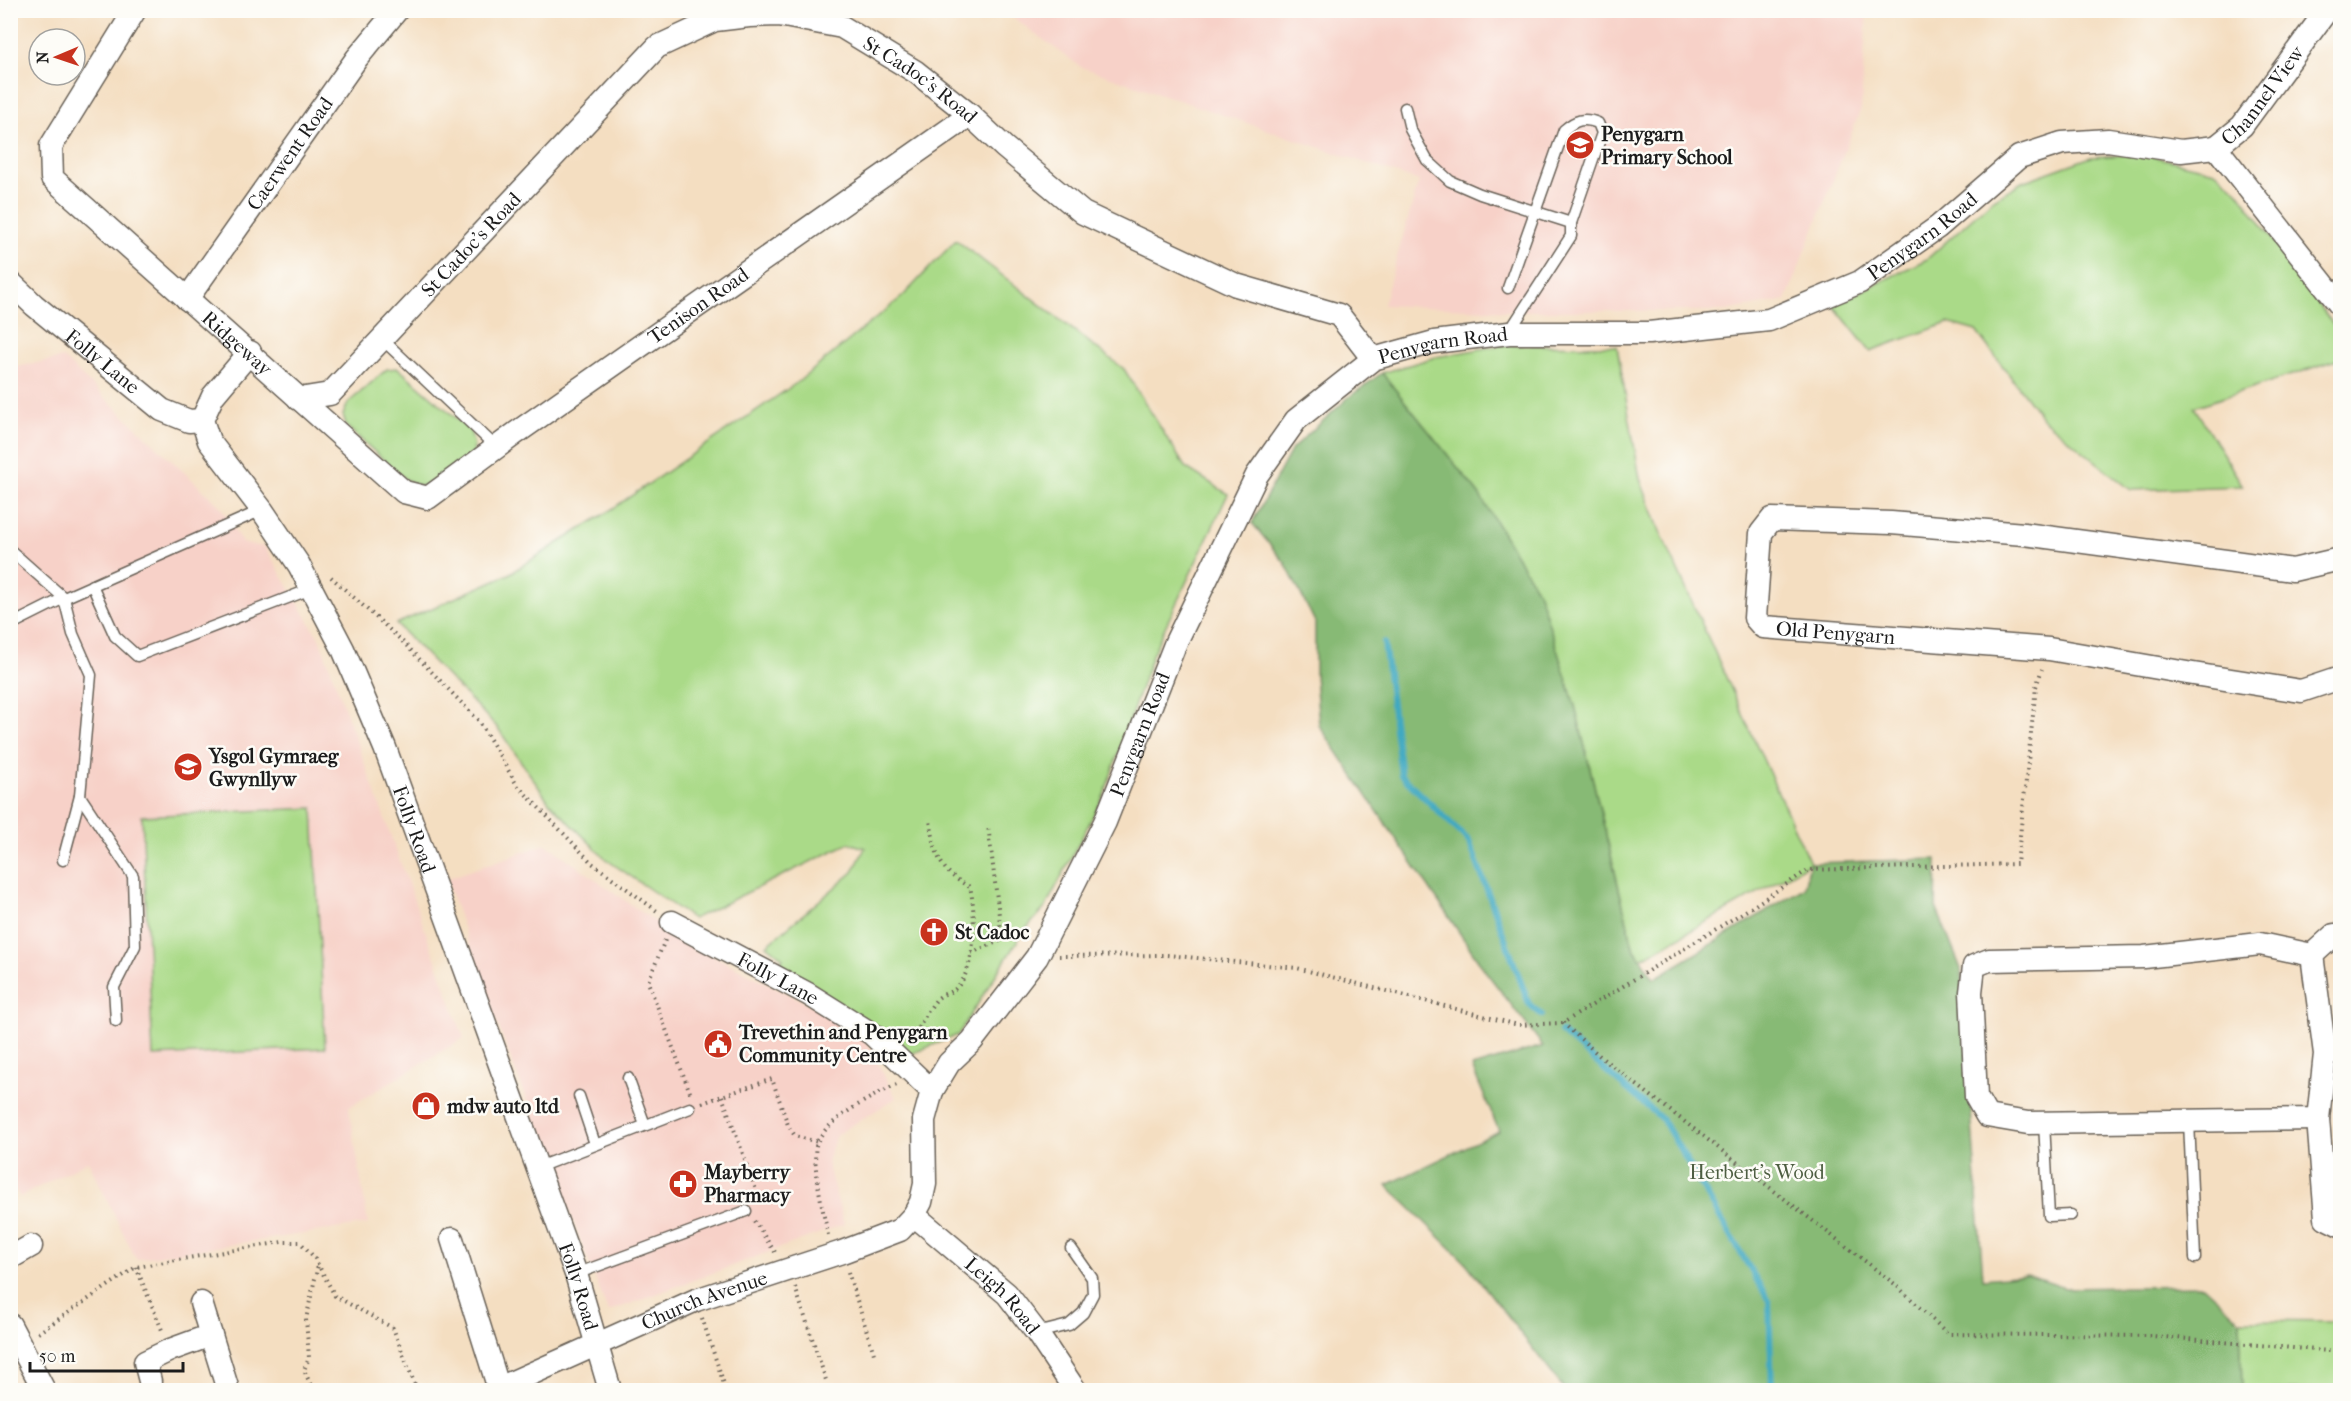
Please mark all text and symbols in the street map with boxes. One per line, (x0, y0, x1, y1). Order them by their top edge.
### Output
north arrow (27, 27, 87, 87)
street label: St Cadoc's Road (859, 31, 983, 128)
street label: Channel View (2216, 40, 2309, 150)
text: N (33, 50, 52, 64)
street label: Caerwent Road (242, 92, 338, 215)
place label: Penygarn Primary School (1601, 123, 1733, 169)
school or university icon: Penygarn Primary School (1564, 129, 1596, 161)
street label: Penygarn Road (1863, 186, 1983, 285)
street label: St Cadoc's Road (416, 187, 526, 301)
street label: Tenison Road (644, 262, 754, 348)
street label: Ridgeway (197, 306, 278, 381)
street label: Penygarn Road (1375, 322, 1510, 369)
street label: Folly Lane (61, 324, 144, 398)
street label: Old Penygarn (1775, 617, 1896, 649)
street label: Penygarn Road (1105, 668, 1175, 800)
place label: Ysgol Gymraeg Gwynllyw (208, 745, 340, 791)
school or university icon: Ysgol Gymraeg Gwynllyw (172, 751, 204, 783)
street label: Folly Road (388, 783, 441, 877)
church icon: St Cadoc (918, 916, 950, 948)
place label: St Cadoc (955, 921, 1030, 944)
street label: Folly Lane (733, 947, 823, 1009)
place label: Trevethin and Penygarn Community Centre (738, 1021, 948, 1067)
public building icon: Trevethin and Penygarn Community Centre (702, 1028, 734, 1060)
shop icon: mdw auto ltd (410, 1090, 442, 1122)
place label: mdw auto ltd (446, 1095, 560, 1118)
place label: Mayberry Pharmacy (703, 1161, 792, 1207)
park label: Herbert's Wood (1689, 1161, 1826, 1184)
pharmacy icon: Mayberry Pharmacy (667, 1168, 699, 1200)
street label: Folly Road (554, 1239, 604, 1334)
street label: Leigh Road (960, 1252, 1046, 1339)
street label: Church Avenue (638, 1266, 770, 1335)
scale bar (30, 1335, 183, 1373)
text: 50 m (39, 1346, 76, 1367)

